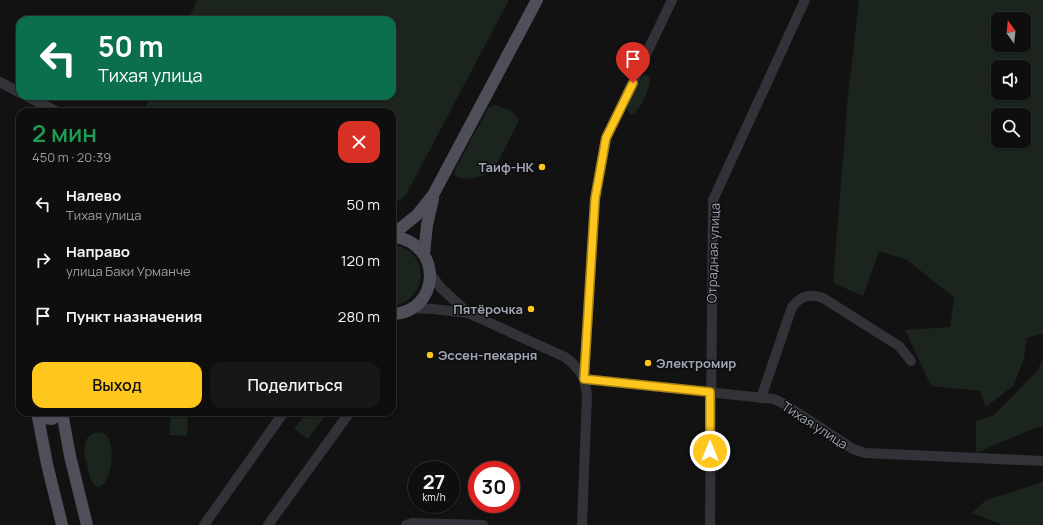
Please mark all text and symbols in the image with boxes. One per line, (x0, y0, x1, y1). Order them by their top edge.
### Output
north arrow (991, 12, 1031, 52)
map controls (991, 12, 1031, 148)
text: 50 m (98, 27, 164, 65)
icon: left (32, 32, 84, 84)
pin (616, 42, 650, 83)
icon: arrive (622, 48, 644, 70)
button: sound (991, 60, 1031, 100)
text: Тихая улица (98, 63, 203, 87)
button: search (991, 108, 1031, 148)
text: 2 мин (32, 116, 97, 149)
button: close (338, 121, 380, 163)
text: 450 m · 20:39 (32, 148, 111, 166)
place label: Таиф-НК (479, 158, 535, 176)
marker: Таиф-НК (537, 162, 547, 172)
text: Налево (66, 185, 121, 206)
icon: left (32, 193, 54, 215)
text: 50 m (346, 194, 380, 215)
street label: Отрадная улица (702, 203, 724, 303)
text: Тихая улица (66, 206, 141, 224)
text: Направо (66, 241, 130, 262)
icon: right (32, 249, 54, 271)
text: 120 m (341, 250, 380, 271)
text: улица Баки Урманче (66, 262, 191, 280)
place label: Пятёрочка (453, 300, 523, 318)
marker: Пятёрочка (526, 304, 536, 314)
icon: arrive (32, 305, 54, 327)
text: Пункт назначения (66, 306, 202, 327)
text: 280 m (338, 306, 380, 327)
place label: Эссен-пекарня (438, 346, 537, 364)
marker: Эссен-пекарня (425, 350, 435, 360)
place label: Электромир (656, 354, 736, 372)
marker: Электромир (643, 358, 653, 368)
button: Выход (32, 362, 202, 408)
button: Поделиться (210, 362, 380, 408)
street label: Тихая улица (778, 397, 852, 453)
position arrow (689, 430, 731, 472)
speed limit sign: 30 (468, 461, 520, 513)
text: 27 (423, 468, 445, 495)
text: km/h (422, 490, 446, 504)

